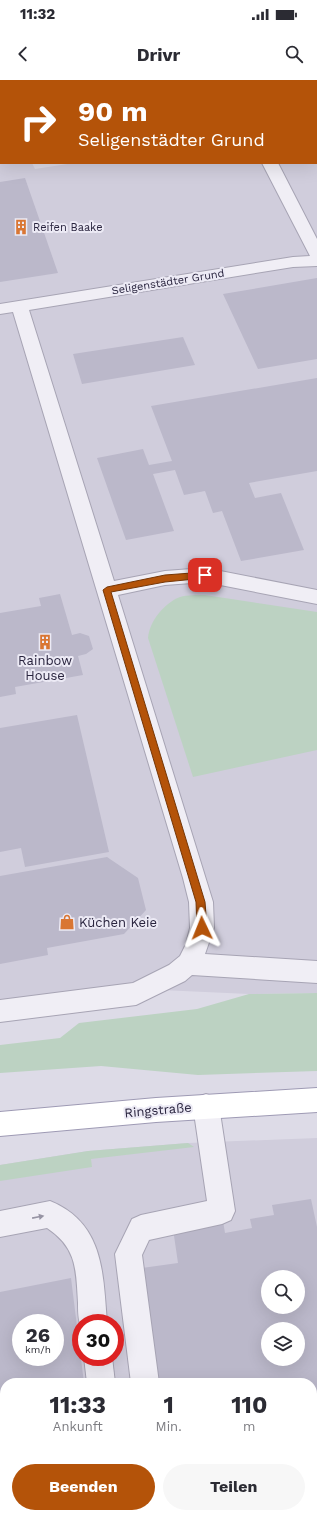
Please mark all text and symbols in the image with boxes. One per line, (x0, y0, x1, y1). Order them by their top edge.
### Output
text: 11:32 (20, 5, 55, 23)
icon: back (12, 43, 34, 65)
icon: search (283, 43, 305, 65)
text: Drivr (137, 44, 180, 65)
text: 90 m (78, 95, 148, 128)
icon: right (12, 96, 64, 148)
text: Seligenstädter Grund (78, 129, 265, 150)
building icon: Reifen Baake (12, 218, 30, 236)
place label: Reifen Baake (33, 221, 103, 234)
street label: Seligenstädter Grund (111, 267, 225, 297)
pin (188, 558, 222, 592)
icon: arrive (194, 564, 216, 586)
building icon: Rainbow House (36, 633, 54, 651)
place label: Rainbow House (18, 653, 72, 683)
position arrow (181, 907, 223, 949)
shop icon: Küchen Keie (58, 913, 76, 931)
place label: Küchen Keie (79, 915, 157, 930)
street label: Ringstraße (124, 1100, 192, 1120)
one-way arrow (32, 1213, 44, 1219)
map controls (261, 1270, 305, 1366)
button: search (261, 1270, 305, 1314)
speed limit sign: 30 (72, 1314, 124, 1366)
button: layers (261, 1322, 305, 1366)
text: 26 (26, 1323, 50, 1347)
text: km/h (25, 1344, 51, 1355)
text: 11:33 (50, 1391, 106, 1419)
text: 1 (163, 1391, 174, 1419)
text: 110 (231, 1391, 267, 1419)
text: Ankunft (53, 1419, 103, 1434)
text: Min. (156, 1419, 182, 1434)
text: m (243, 1419, 255, 1434)
button: Beenden (12, 1464, 155, 1510)
button: Teilen (163, 1464, 305, 1510)

